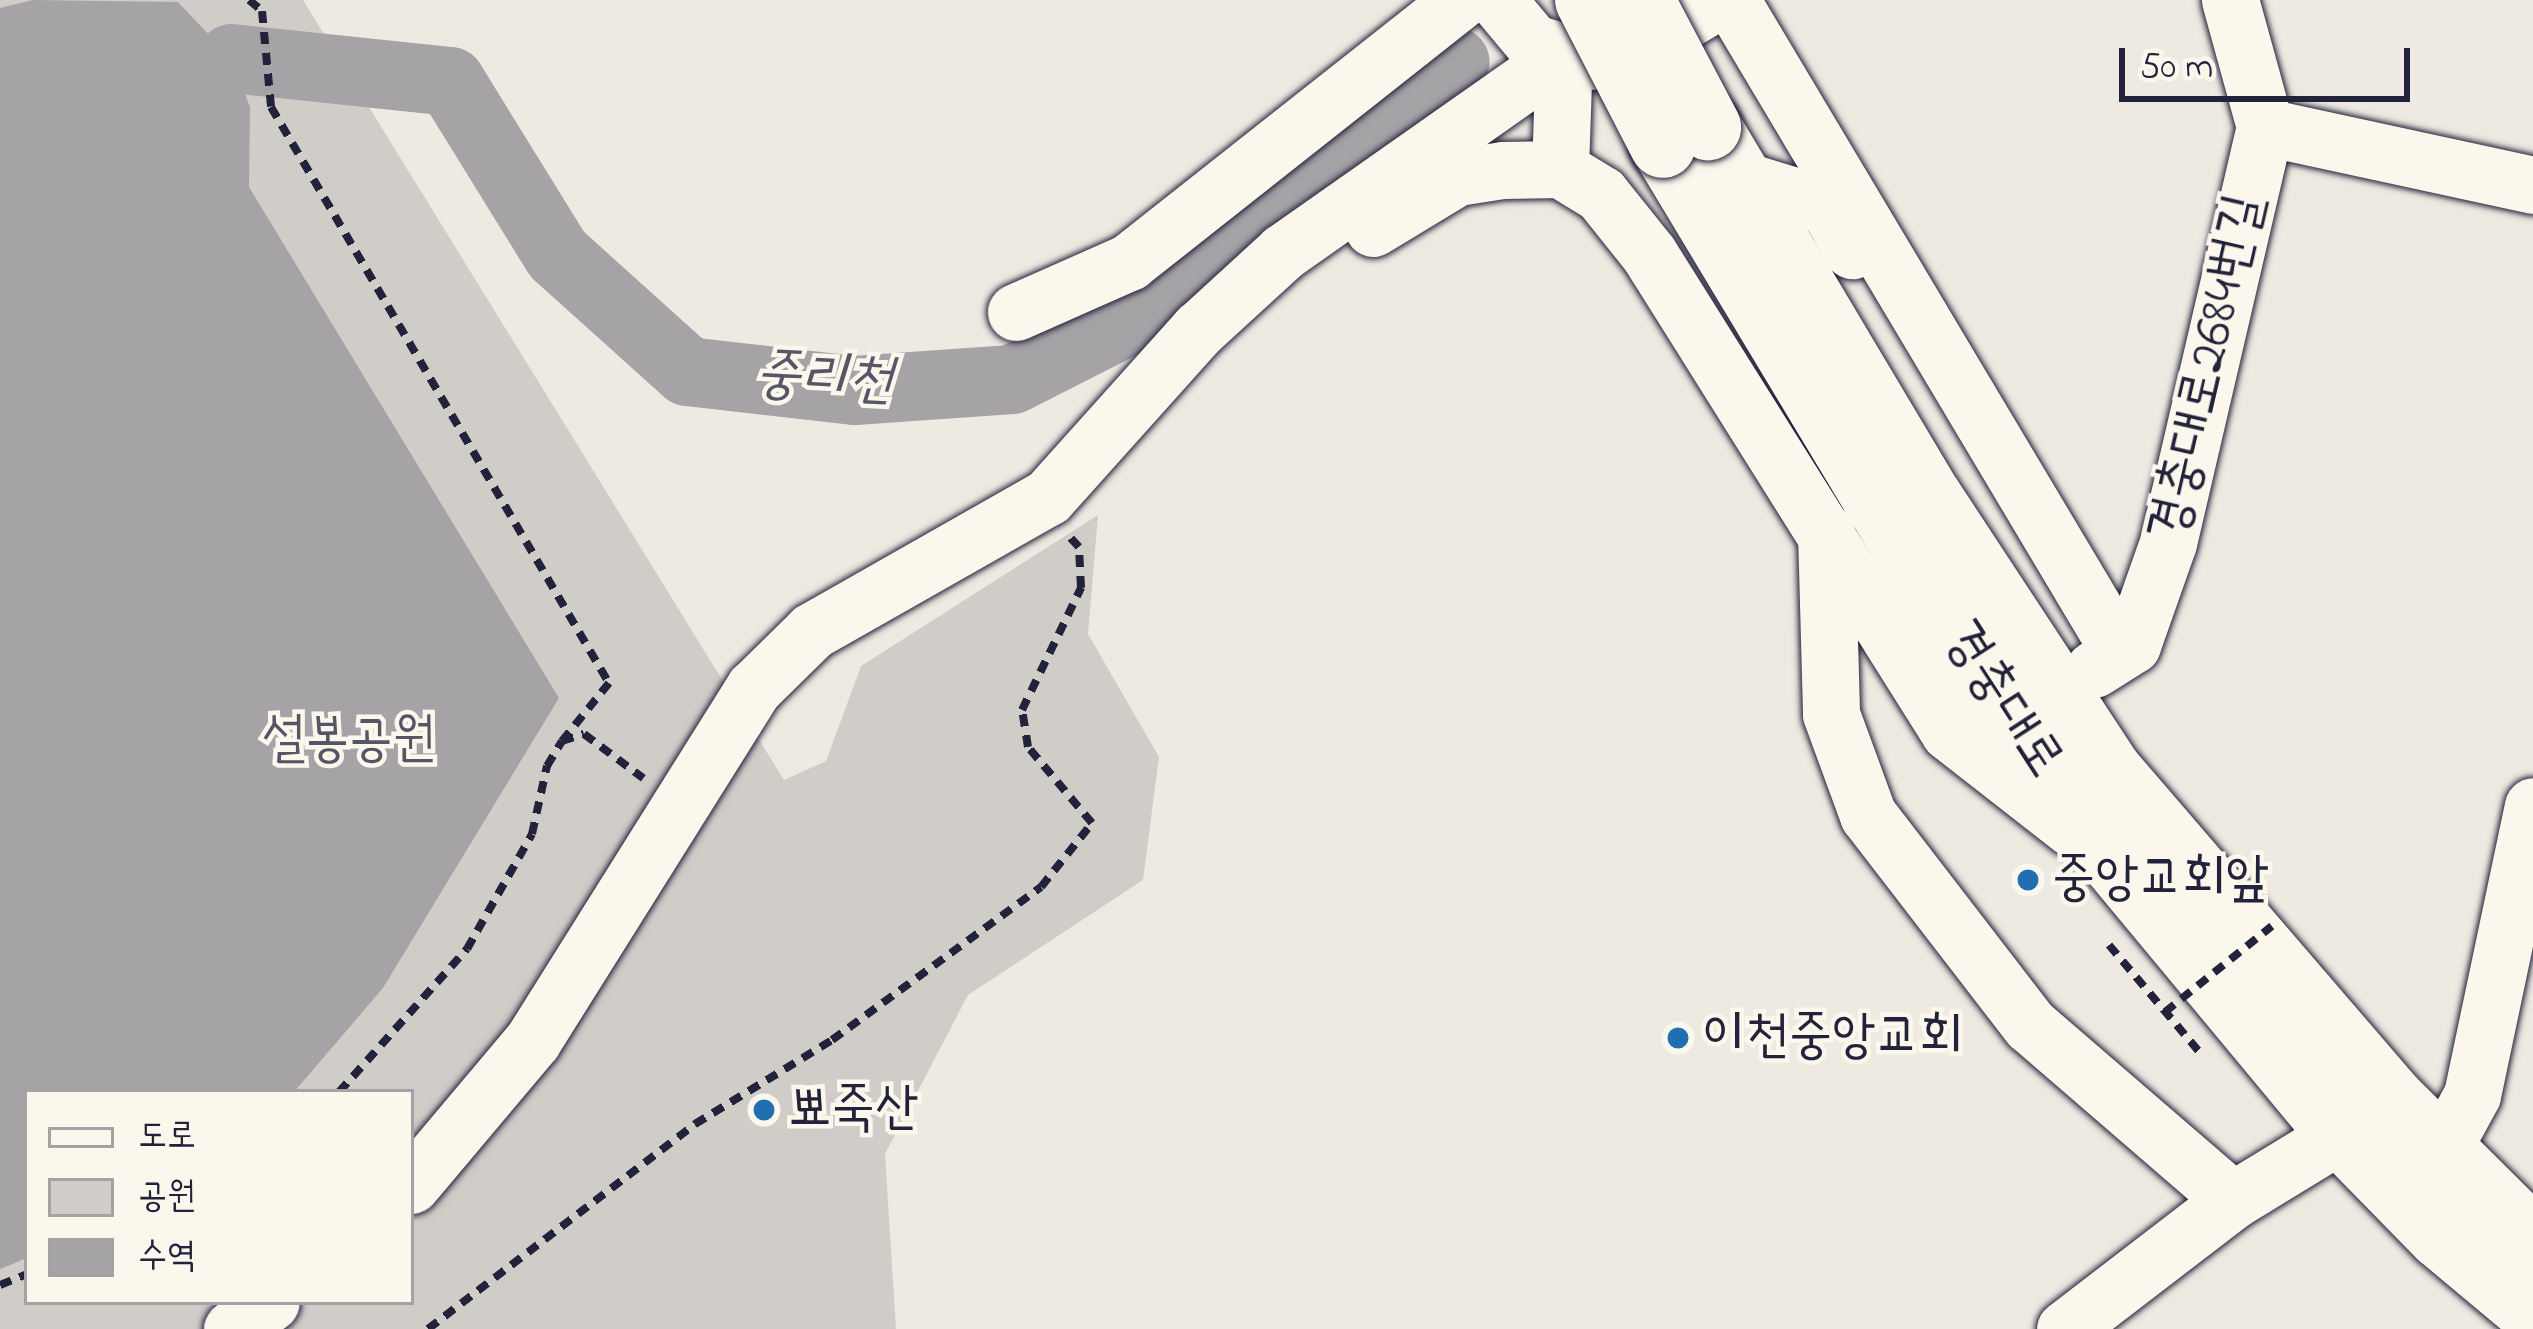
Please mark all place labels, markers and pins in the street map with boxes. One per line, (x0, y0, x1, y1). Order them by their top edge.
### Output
place label: 중앙교회앞 (2052, 848, 2269, 912)
marker: 중앙교회앞 (2015, 867, 2041, 893)
place label: 이천중앙교회 (1702, 1006, 1963, 1070)
marker: 이천중앙교회 (1665, 1025, 1691, 1051)
place label: 뾰죽산 (788, 1078, 918, 1142)
marker: 뾰죽산 (751, 1097, 777, 1123)

